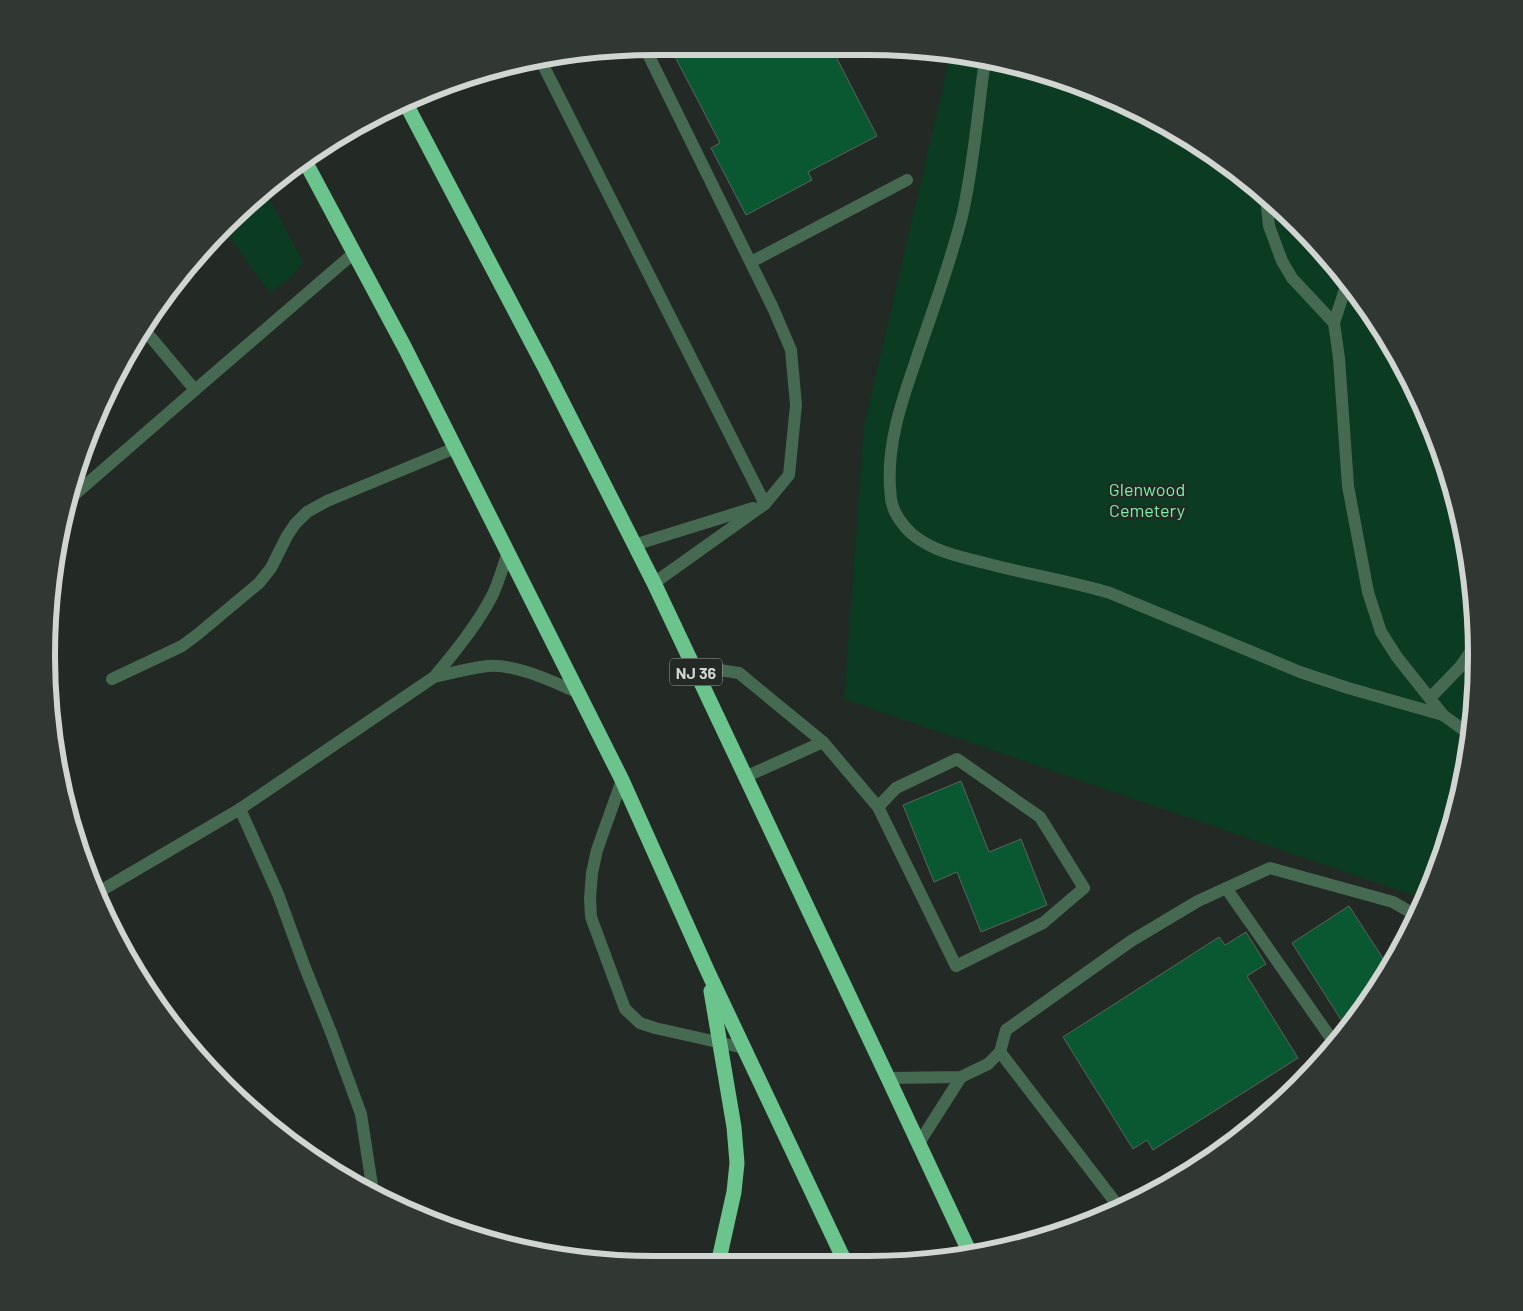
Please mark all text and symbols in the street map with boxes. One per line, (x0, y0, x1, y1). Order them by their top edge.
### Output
park label: Glenwood Cemetery (1109, 478, 1185, 521)
road number: NJ 36 (670, 659, 722, 686)

